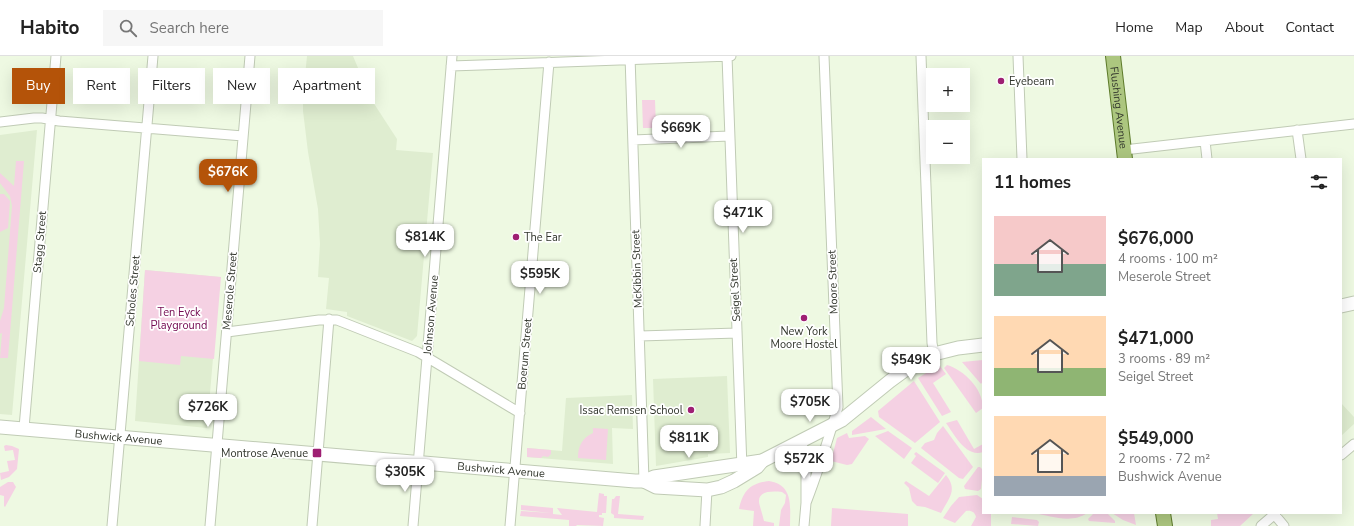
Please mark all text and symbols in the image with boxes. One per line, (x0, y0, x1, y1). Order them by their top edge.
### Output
search box (103, 10, 383, 46)
text: Habito (20, 15, 79, 41)
icon: search (117, 17, 139, 39)
text: Search here (149, 18, 229, 38)
text: Home (1115, 18, 1153, 37)
text: Map (1175, 18, 1203, 37)
text: About (1225, 18, 1264, 37)
text: Contact (1286, 18, 1334, 37)
street label: Flushing Avenue (1107, 66, 1131, 150)
chip: Buy (12, 68, 65, 104)
chip: Rent (73, 68, 130, 104)
chip: Filters (138, 68, 205, 104)
chip: New (213, 68, 270, 104)
chip: Apartment (278, 68, 375, 104)
map controls (926, 68, 970, 164)
button: + (926, 68, 970, 112)
place label: Eyebeam (1009, 74, 1054, 89)
marker: Eyebeam (996, 76, 1006, 86)
pin: $669K (653, 115, 709, 149)
text: $669K (661, 119, 701, 137)
button: − (926, 120, 970, 164)
pin: $676K (200, 159, 256, 193)
text: $676K (208, 163, 248, 181)
text: 11 homes (994, 171, 1071, 194)
icon: filters (1308, 171, 1330, 193)
pin: $471K (715, 200, 771, 234)
text: $471K (723, 204, 763, 222)
street label: Stagg Street (30, 210, 50, 274)
pin: $814K (397, 224, 453, 258)
text: $676,000 (1118, 227, 1194, 250)
text: $814K (405, 228, 445, 246)
street label: McKibbin Street (628, 229, 646, 308)
place label: The Ear (524, 230, 562, 245)
marker: The Ear (511, 232, 521, 242)
icon: home (1026, 232, 1074, 280)
street label: Moore Street (824, 250, 842, 314)
text: 4 rooms · 100 m² (1118, 250, 1218, 268)
street label: Meserole Street (219, 251, 241, 331)
street label: Scholes Street (122, 255, 144, 327)
street label: Seigel Street (726, 258, 744, 322)
pin: $595K (512, 261, 568, 295)
text: $595K (520, 265, 560, 283)
text: Meserole Street (1118, 268, 1211, 286)
street label: Johnson Avenue (420, 274, 442, 357)
park label: Ten Eyck Playground (151, 305, 207, 333)
marker: New York Moore Hostel (799, 313, 809, 323)
street label: Boerum Street (514, 317, 536, 390)
place label: New York Moore Hostel (771, 324, 838, 352)
text: $471,000 (1118, 327, 1194, 350)
icon: home (1026, 332, 1074, 380)
pin: $549K (883, 347, 939, 381)
text: 3 rooms · 89 m² (1118, 350, 1210, 368)
text: $549K (891, 351, 931, 369)
text: Seigel Street (1118, 368, 1193, 386)
pin: $705K (782, 389, 838, 423)
text: $705K (790, 393, 830, 411)
pin: $726K (180, 394, 236, 428)
text: $726K (188, 398, 228, 416)
place label: Issac Remsen School (580, 403, 684, 418)
marker: Issac Remsen School (686, 405, 696, 415)
pin: $811K (661, 425, 717, 459)
street label: Bushwick Avenue (74, 426, 163, 448)
text: $549,000 (1118, 427, 1194, 450)
text: $811K (669, 429, 709, 447)
icon: home (1026, 432, 1074, 480)
place label: Montrose Avenue (221, 446, 308, 461)
pin: $572K (776, 446, 832, 480)
marker: Montrose Avenue (311, 447, 323, 459)
text: $572K (784, 450, 824, 468)
text: 2 rooms · 72 m² (1118, 450, 1210, 468)
street label: Bushwick Avenue (457, 458, 546, 481)
pin: $305K (377, 459, 433, 493)
text: $305K (385, 463, 425, 481)
text: Bushwick Avenue (1118, 468, 1222, 486)

